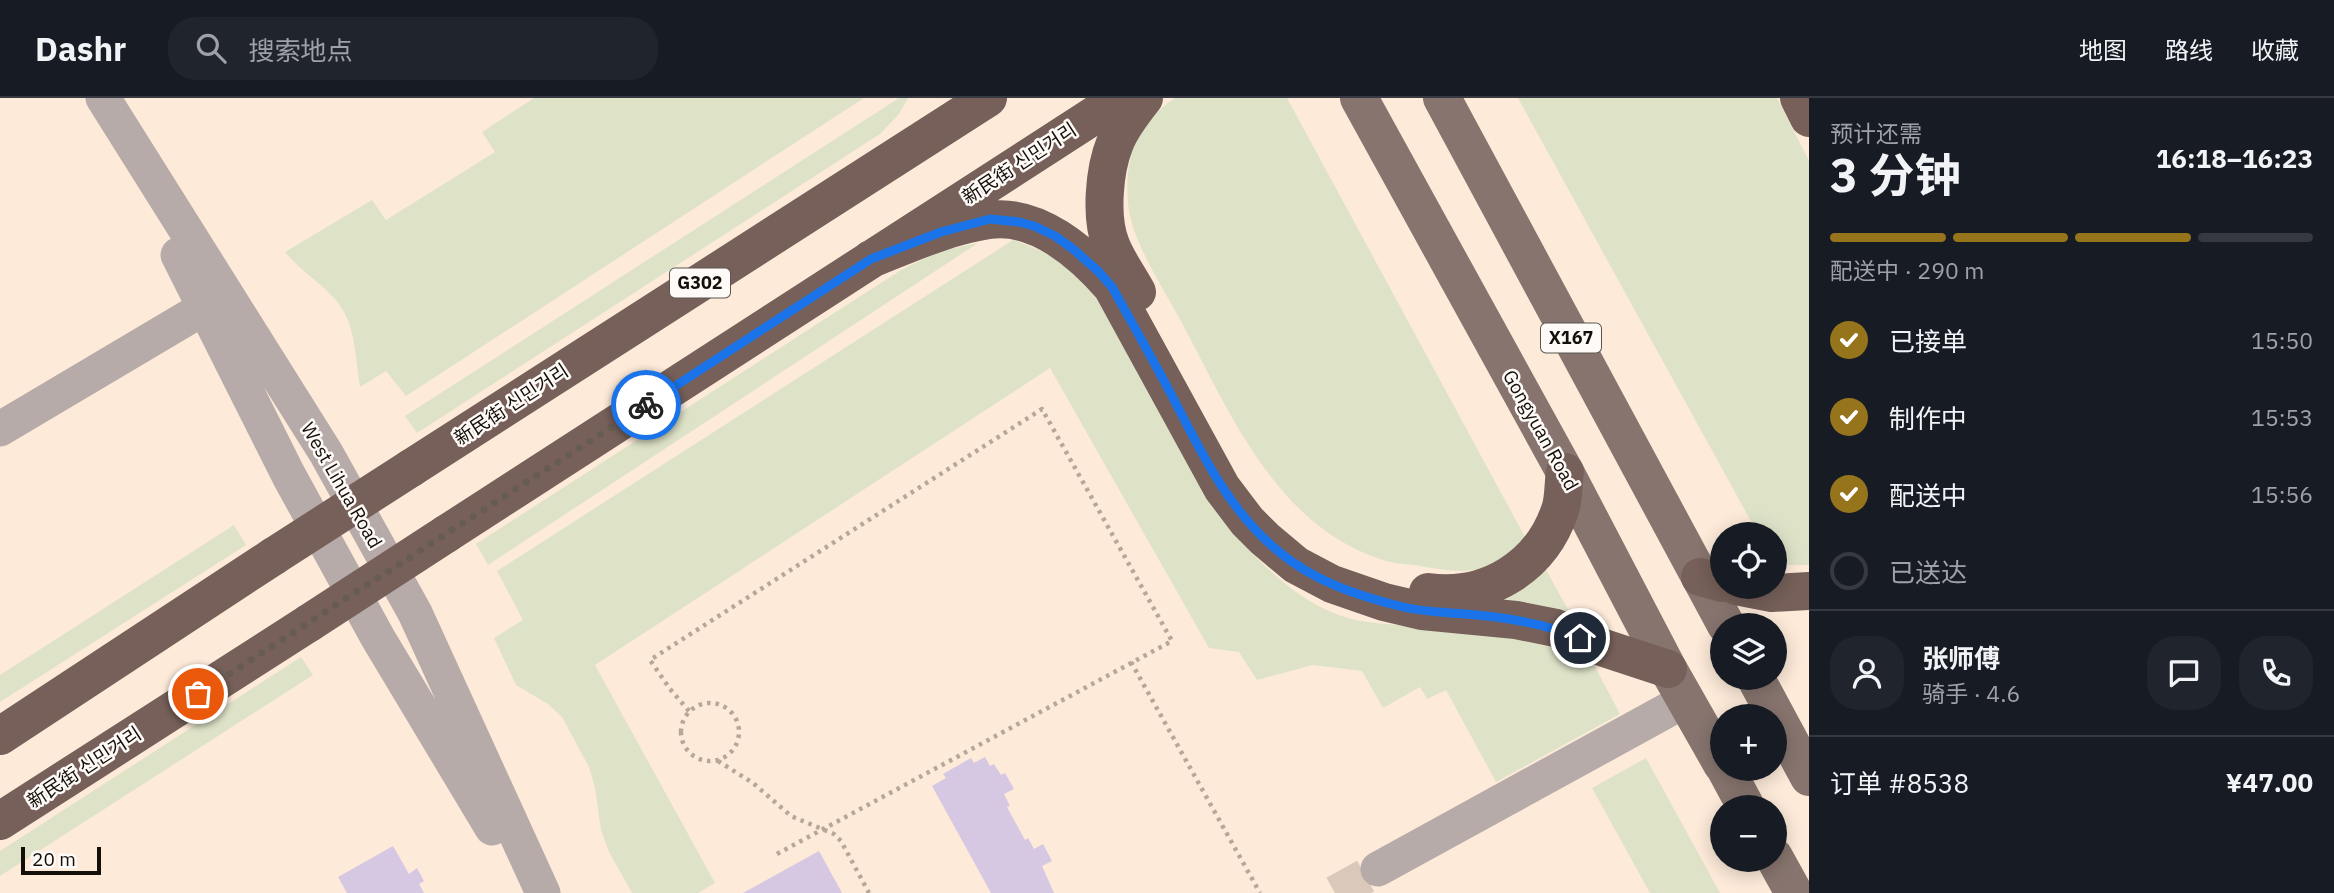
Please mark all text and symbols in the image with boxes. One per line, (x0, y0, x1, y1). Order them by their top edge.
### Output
search box (168, 17, 658, 80)
text: Dashr (35, 27, 126, 70)
icon: search (192, 29, 230, 67)
text: 搜索地点 (248, 33, 352, 67)
text: 地图 (2079, 34, 2127, 66)
text: 路线 (2165, 34, 2213, 66)
text: 收藏 (2251, 34, 2299, 66)
street label: 新民街 신민거리 (957, 117, 1081, 209)
text: 预计还需 (1830, 118, 1922, 148)
text: 16:18–16:23 (2156, 141, 2313, 175)
text: 3 分钟 (1830, 145, 1960, 205)
text: 配送中 · 290 m (1830, 255, 1984, 285)
road number: G302 (670, 268, 730, 298)
icon: check (1830, 321, 1868, 359)
road number: X167 (1541, 324, 1601, 352)
text: 已接单 (1889, 324, 1967, 358)
text: 15:50 (2251, 325, 2313, 355)
street label: 新民街 신민거리 (449, 358, 573, 450)
street label: Gongyuan Road (1498, 366, 1584, 494)
courier (611, 370, 681, 440)
icon: bike (627, 386, 665, 424)
icon: check (1830, 398, 1868, 436)
text: 制作中 (1889, 401, 1967, 435)
text: 15:53 (2251, 402, 2313, 432)
street label: West Lihua Road (296, 418, 388, 552)
icon: check (1830, 475, 1868, 513)
text: 配送中 (1889, 478, 1967, 512)
text: 15:56 (2251, 479, 2313, 509)
map controls (1710, 522, 1787, 872)
button: locate (1710, 522, 1787, 599)
text: 已送达 (1889, 555, 1967, 589)
pin (1550, 608, 1610, 668)
button: layers (1710, 613, 1787, 690)
icon: home (1561, 619, 1599, 657)
button: person (1830, 636, 1904, 710)
button: chat (2147, 636, 2221, 710)
button: phone (2239, 636, 2313, 710)
text: 张师傅 (1922, 641, 2000, 675)
pin (168, 664, 228, 724)
icon: bag (179, 675, 217, 713)
text: 骑手 · 4.6 (1922, 678, 2020, 708)
button: + (1710, 704, 1787, 781)
street label: 新民街 신민거리 (22, 721, 146, 813)
text: ¥47.00 (2226, 765, 2313, 799)
text: 订单 #8538 (1830, 766, 1969, 800)
button: − (1710, 795, 1787, 872)
scale bar (21, 844, 102, 876)
text: 20 m (32, 847, 76, 871)

